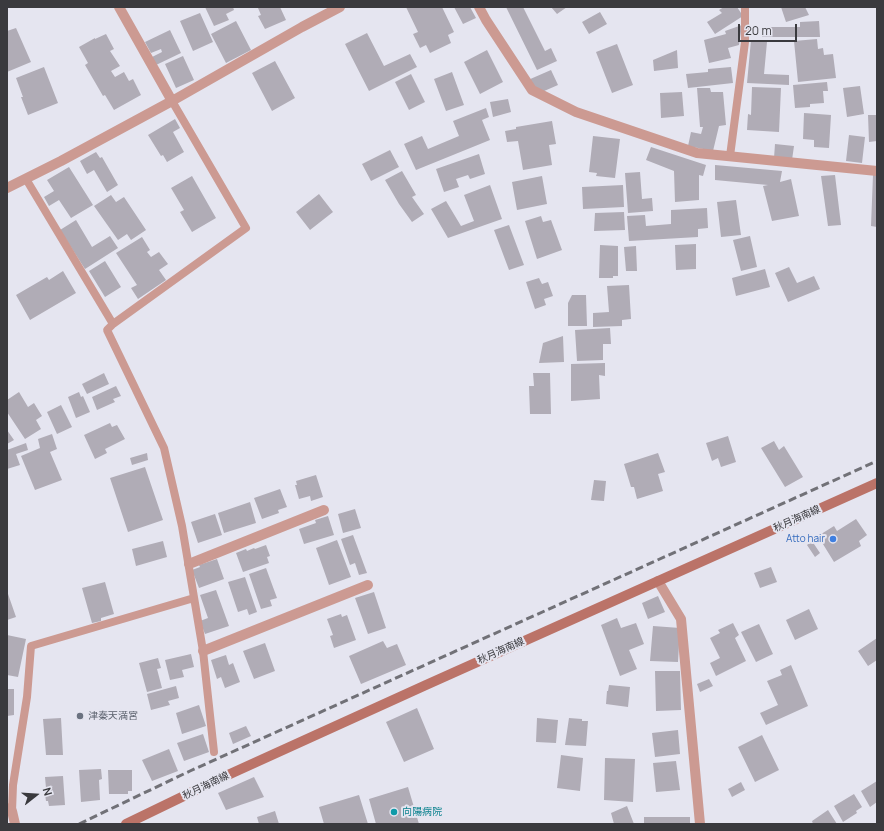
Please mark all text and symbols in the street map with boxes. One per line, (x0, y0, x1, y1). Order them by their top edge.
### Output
scale bar (740, 16, 799, 42)
text: 20 m (745, 22, 772, 39)
street label: 秋月海南線 (772, 503, 822, 535)
place label: Atto hair (786, 533, 825, 545)
marker: Atto hair (828, 534, 838, 544)
street label: 秋月海南線 (476, 635, 526, 667)
place label: 津秦天満宮 (88, 710, 138, 722)
marker: 津秦天満宮 (75, 711, 85, 721)
street label: 秋月海南線 (181, 770, 231, 802)
north arrow (16, 775, 56, 815)
text: N (40, 785, 56, 797)
place label: 向陽病院 (402, 806, 442, 818)
marker: 向陽病院 (389, 807, 399, 817)

